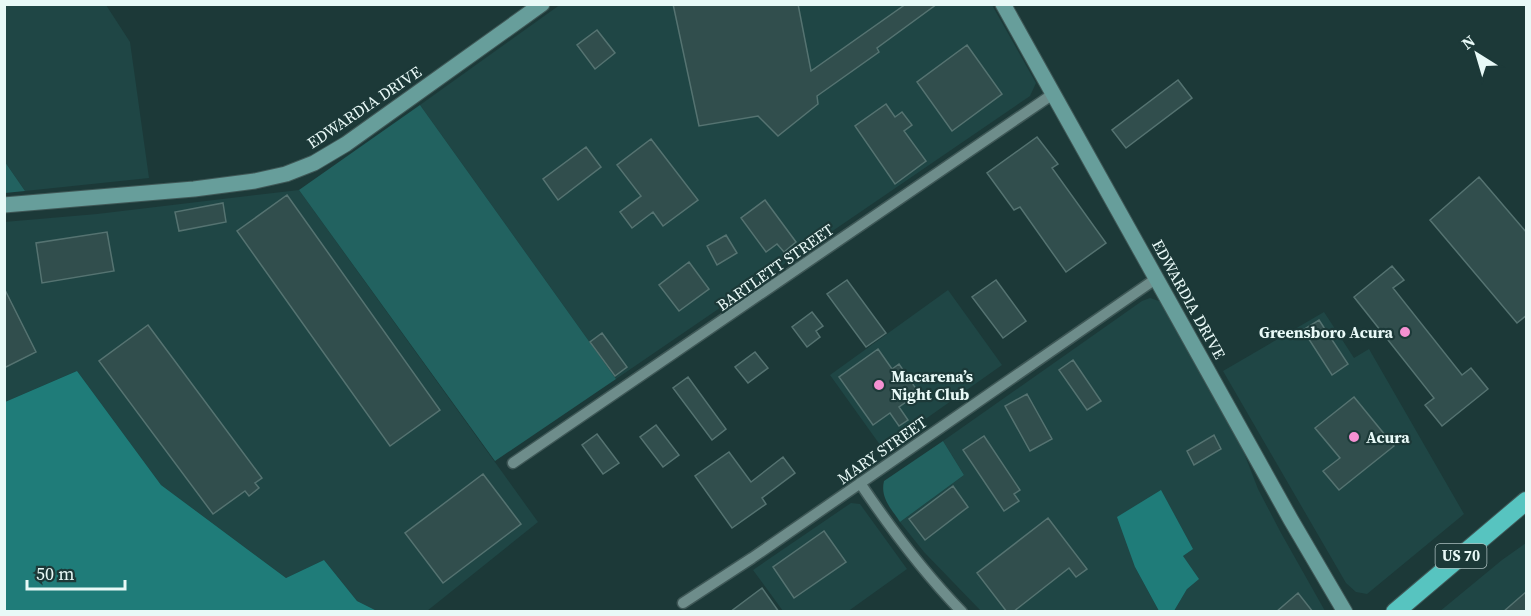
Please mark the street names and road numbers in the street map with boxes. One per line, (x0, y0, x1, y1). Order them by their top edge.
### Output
street label: EDWARDIA DRIVE (302, 60, 426, 153)
street label: BARTLETT STREET (712, 218, 838, 316)
street label: EDWARDIA DRIVE (1147, 235, 1231, 363)
street label: MARY STREET (833, 411, 932, 489)
road number: US 70 (1436, 544, 1486, 568)

